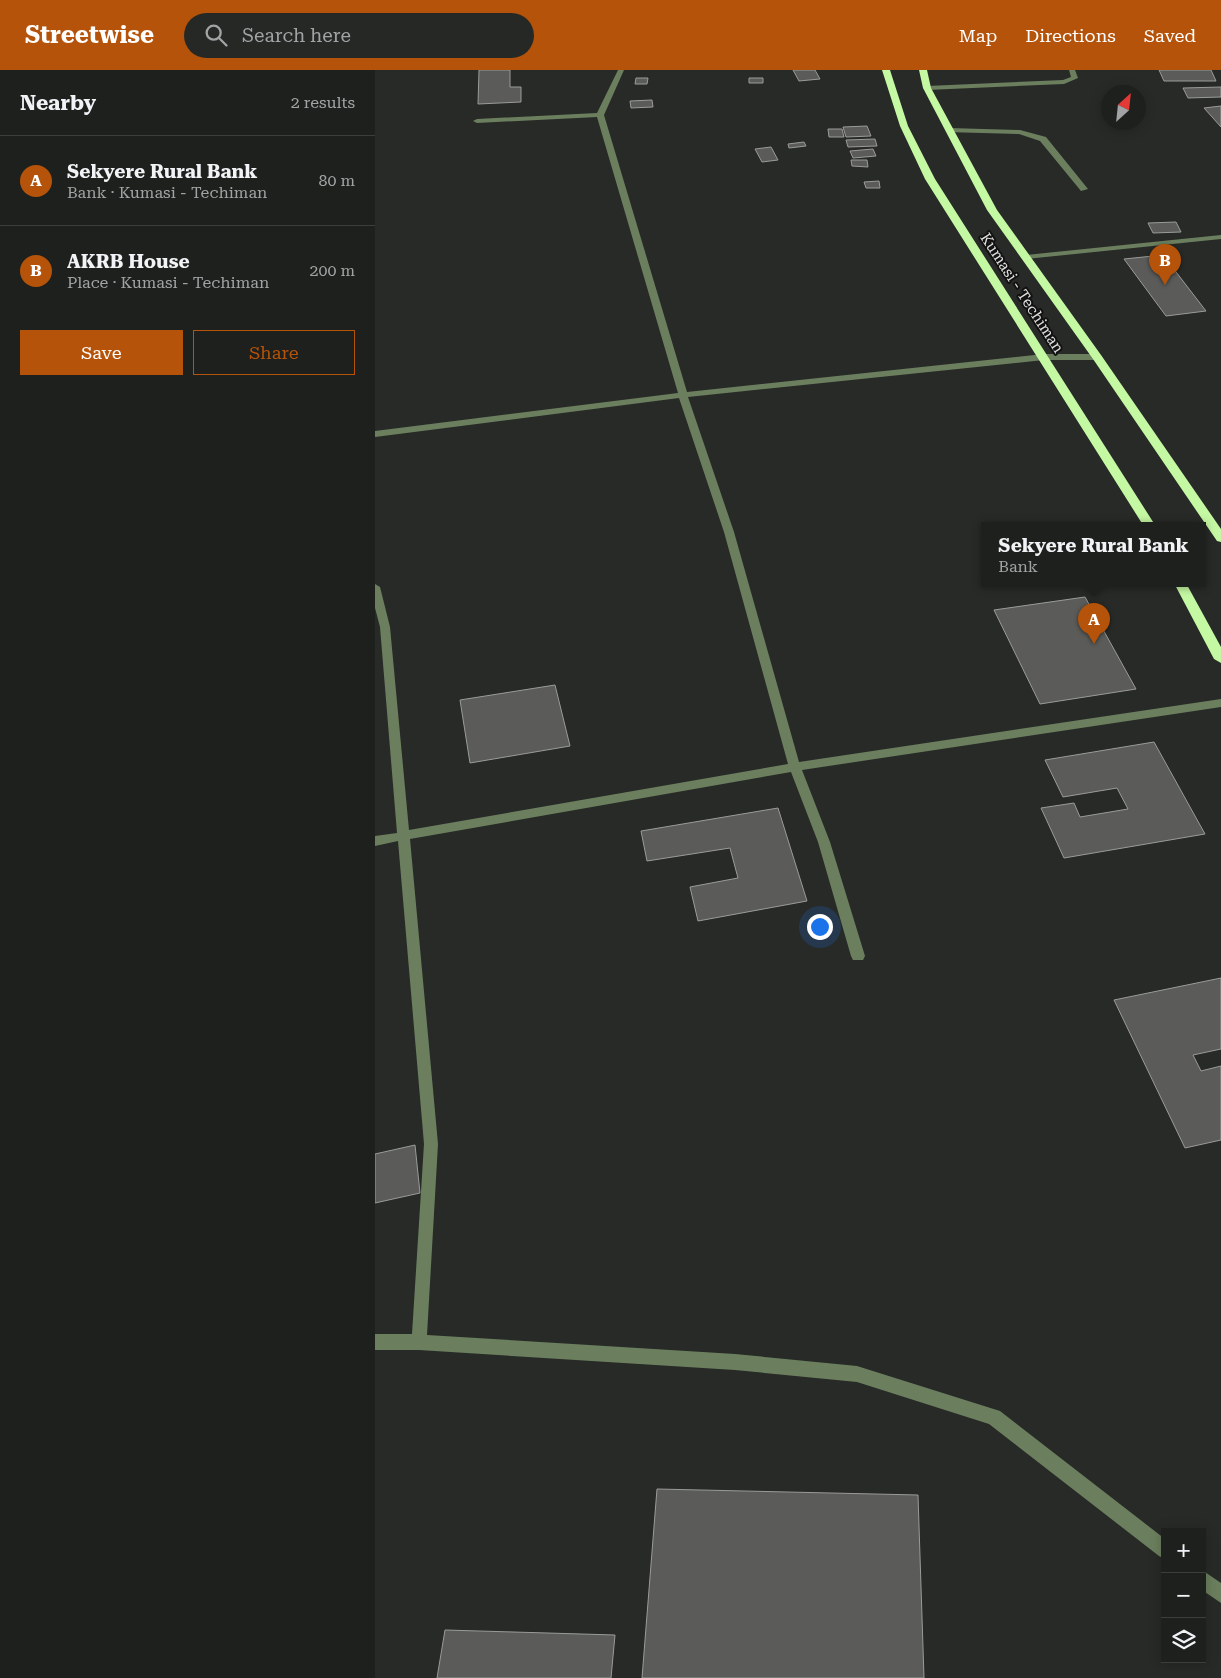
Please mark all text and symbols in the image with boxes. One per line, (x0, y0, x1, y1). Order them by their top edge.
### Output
search box (184, 13, 534, 58)
text: Streetwise (25, 21, 154, 49)
icon: search (202, 21, 230, 49)
text: Search here (242, 24, 351, 47)
text: Map (959, 25, 997, 46)
text: Directions (1025, 25, 1116, 46)
text: Saved (1144, 25, 1196, 46)
north arrow (1101, 85, 1146, 130)
text: Nearby (20, 91, 96, 115)
text: 2 results (291, 93, 355, 112)
text: Sekyere Rural Bank (67, 160, 257, 183)
text: A (30, 171, 42, 190)
text: 80 m (318, 171, 355, 190)
text: Bank · Kumasi - Techiman (67, 183, 267, 202)
street label: Kumasi - Techiman (976, 230, 1068, 357)
pin: B (1149, 244, 1181, 285)
text: AKRB House (67, 250, 190, 273)
text: B (30, 261, 42, 280)
text: 200 m (309, 261, 355, 280)
text: Place · Kumasi - Techiman (67, 273, 269, 292)
button: Save (20, 330, 183, 375)
button: Share (193, 330, 355, 375)
popup (981, 522, 1206, 587)
text: Sekyere Rural Bank (998, 534, 1189, 557)
text: Bank (998, 557, 1038, 576)
pin: A (1078, 603, 1110, 644)
your location (807, 914, 833, 940)
map controls (1161, 1528, 1206, 1663)
button: + (1161, 1528, 1206, 1573)
button: − (1161, 1573, 1206, 1618)
button: layers (1161, 1618, 1206, 1663)

